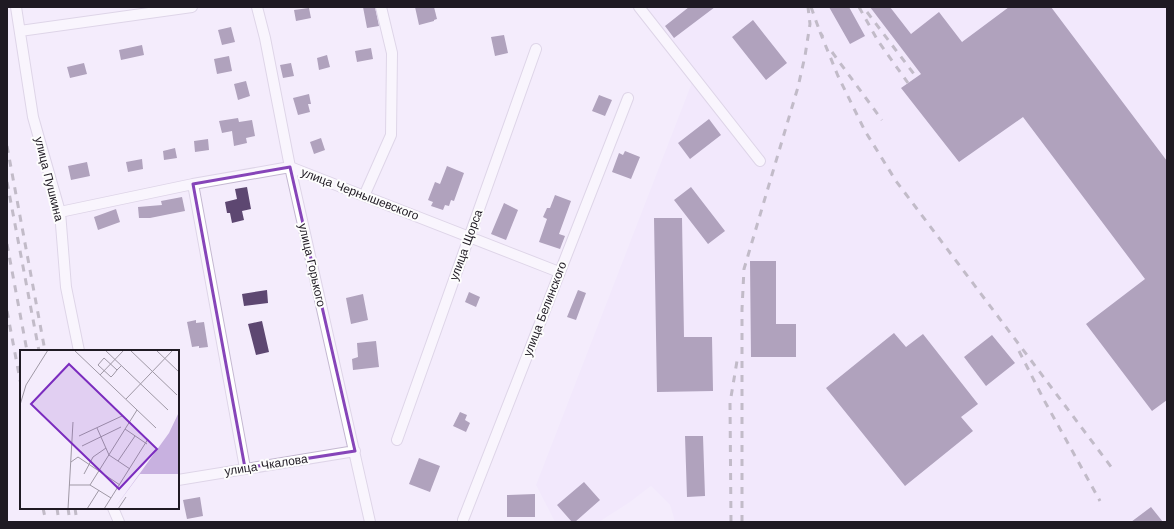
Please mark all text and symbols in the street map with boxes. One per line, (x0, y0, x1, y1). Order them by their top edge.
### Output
street label: улица Пушкина (32, 135, 66, 223)
street label: улица Чернышевского (299, 165, 421, 223)
street label: улица Щорса (447, 207, 485, 282)
street label: улица Горького (296, 222, 328, 308)
street label: улица Белинского (520, 259, 570, 358)
inset map (20, 350, 179, 509)
street label: улица Чкалова (223, 451, 309, 478)

